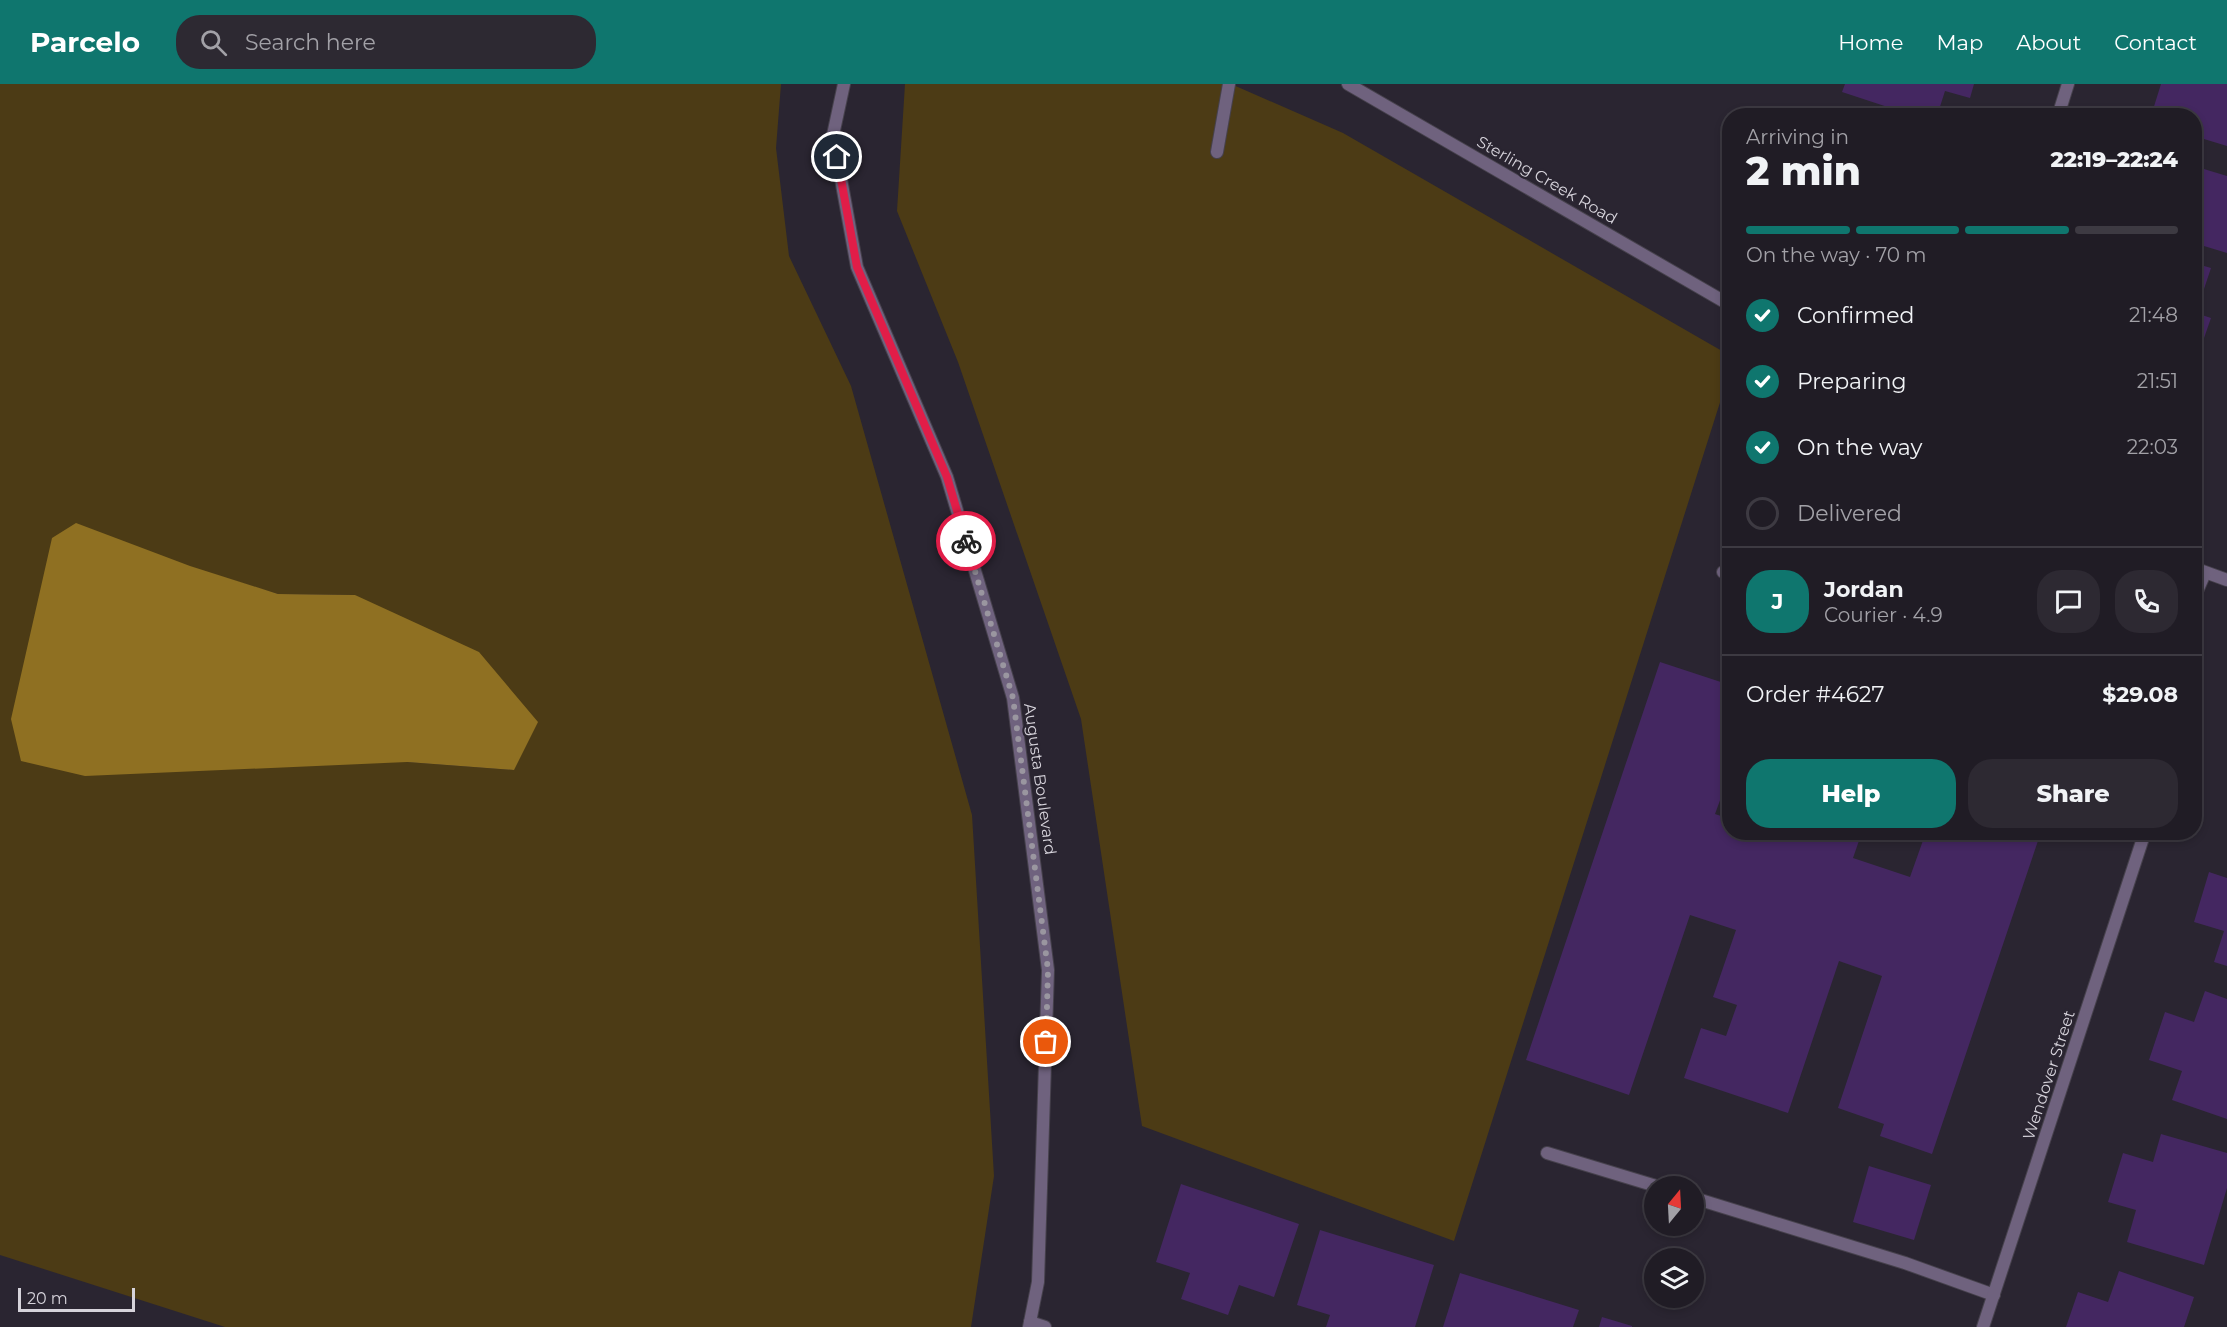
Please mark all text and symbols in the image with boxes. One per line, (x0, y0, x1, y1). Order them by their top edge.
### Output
search box (176, 15, 596, 69)
text: Parcelo (30, 25, 140, 59)
icon: search (197, 26, 230, 59)
text: Search here (245, 29, 376, 56)
text: Home (1838, 30, 1903, 55)
text: Map (1936, 30, 1983, 55)
text: About (2016, 30, 2081, 55)
text: Contact (2114, 30, 2197, 55)
text: Arriving in (1746, 125, 1849, 149)
pin (811, 131, 862, 182)
street label: Sterling Creek Road (1473, 132, 1621, 228)
icon: home (820, 140, 853, 173)
text: 22:19–22:24 (2051, 146, 2178, 173)
text: 2 min (1746, 147, 1861, 195)
text: On the way · 70 m (1746, 243, 1927, 267)
icon: check (1746, 299, 1779, 332)
text: Confirmed (1797, 302, 1914, 329)
text: 21:48 (2129, 303, 2178, 327)
icon: check (1746, 365, 1779, 398)
text: Preparing (1797, 368, 1906, 395)
text: 21:51 (2137, 369, 2178, 393)
icon: check (1746, 431, 1779, 464)
text: On the way (1797, 434, 1922, 461)
text: 22:03 (2127, 435, 2178, 459)
text: Delivered (1797, 500, 1902, 527)
courier (936, 511, 996, 571)
icon: bike (950, 525, 983, 558)
button: chat (2037, 570, 2100, 633)
button: phone (2115, 570, 2178, 633)
text: Jordan (1824, 576, 1904, 603)
text: J (1772, 588, 1783, 615)
text: Courier · 4.9 (1824, 603, 1943, 627)
text: Order #4627 (1746, 681, 1884, 708)
text: $29.08 (2102, 681, 2178, 708)
street label: Augusta Boulevard (1020, 702, 1060, 856)
button: Help (1746, 759, 1956, 828)
button: Share (1968, 759, 2178, 828)
street label: Wendover Street (2019, 1007, 2079, 1142)
pin (1020, 1016, 1071, 1067)
icon: bag (1029, 1025, 1062, 1058)
north arrow (1644, 1176, 1704, 1236)
map controls (1644, 1176, 1704, 1308)
button: layers (1644, 1248, 1704, 1308)
scale bar (18, 1285, 135, 1312)
text: 20 m (27, 1289, 68, 1308)

